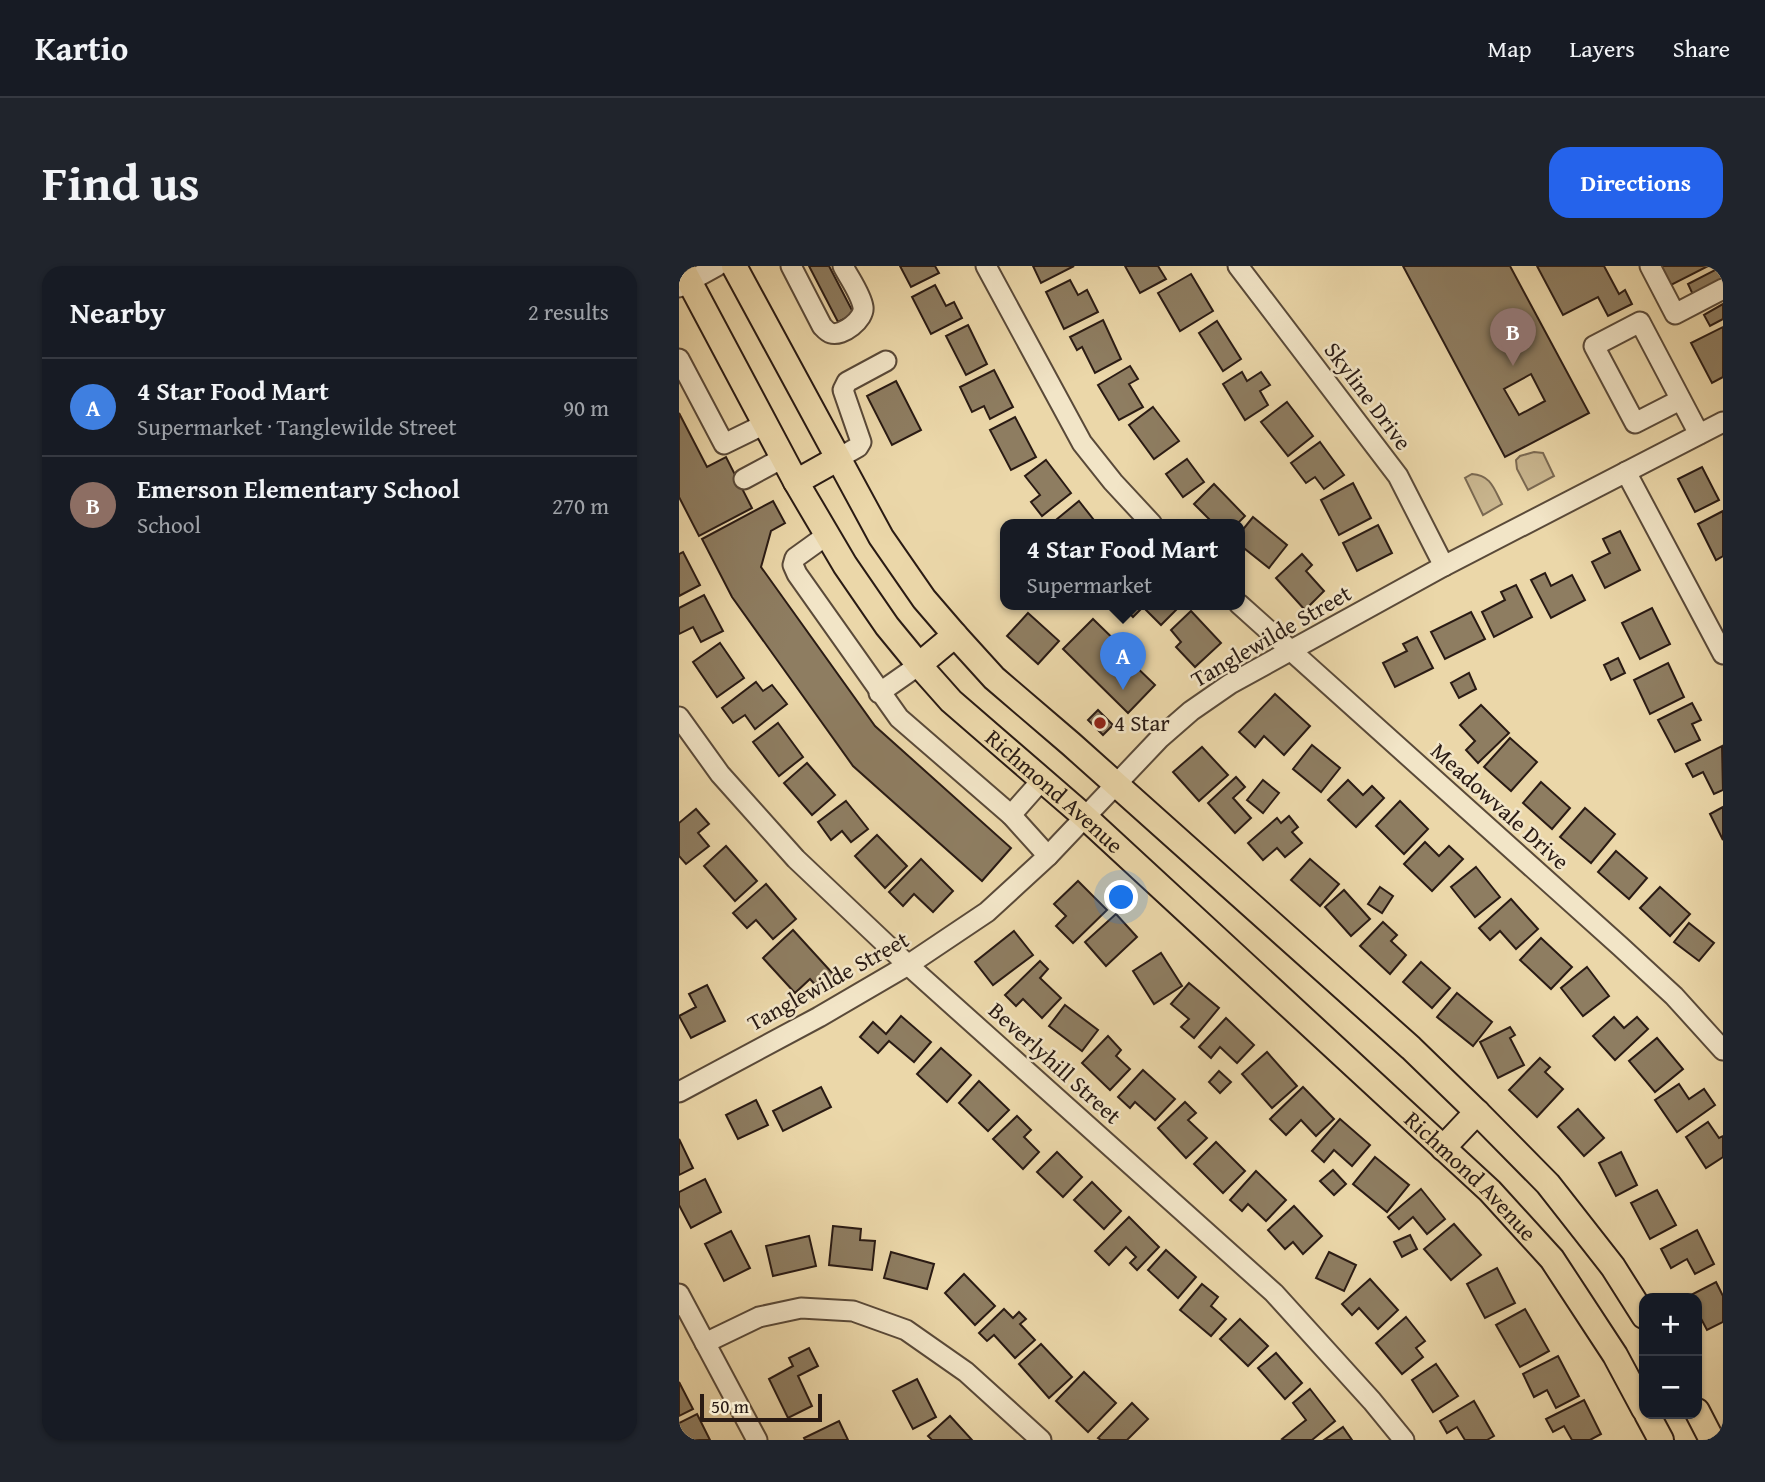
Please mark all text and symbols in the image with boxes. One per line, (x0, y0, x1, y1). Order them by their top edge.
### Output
text: Kartio (35, 24, 128, 72)
text: Map (1488, 31, 1531, 66)
text: Layers (1569, 31, 1635, 66)
text: Share (1673, 31, 1730, 66)
text: Find us (42, 146, 200, 218)
button: Directions (1549, 147, 1723, 218)
text: Nearby (70, 290, 166, 334)
text: 2 results (528, 295, 609, 328)
pin: B (1490, 308, 1536, 366)
street label: Skyline Drive (1317, 335, 1420, 457)
text: 4 Star Food Mart (137, 371, 329, 410)
text: A (86, 391, 100, 424)
text: 90 m (563, 391, 609, 424)
text: Supermarket · Tanglewilde Street (137, 410, 457, 443)
text: Emerson Elementary School (137, 469, 460, 508)
text: B (86, 489, 100, 522)
text: 270 m (552, 489, 609, 522)
text: School (137, 508, 201, 541)
popup (1000, 519, 1245, 610)
text: 4 Star Food Mart (1027, 529, 1218, 568)
text: Supermarket (1027, 568, 1152, 601)
street label: Tanglewilde Street (1185, 576, 1357, 695)
pin: A (1100, 632, 1146, 690)
place label: 4 Star (1114, 706, 1170, 739)
marker: 4 Star (1092, 715, 1108, 731)
street label: Richmond Avenue (978, 721, 1131, 861)
street label: Meadowvale Drive (1424, 734, 1577, 877)
your location (1104, 880, 1138, 914)
street label: Tanglewilde Street (741, 922, 914, 1039)
street label: Beverlyhill Street (982, 994, 1129, 1131)
street label: Richmond Avenue (1397, 1103, 1545, 1248)
map controls (1639, 1293, 1702, 1419)
button: + (1639, 1293, 1702, 1356)
button: − (1639, 1356, 1702, 1419)
scale bar (700, 1391, 823, 1423)
text: 50 m (711, 1392, 749, 1420)

